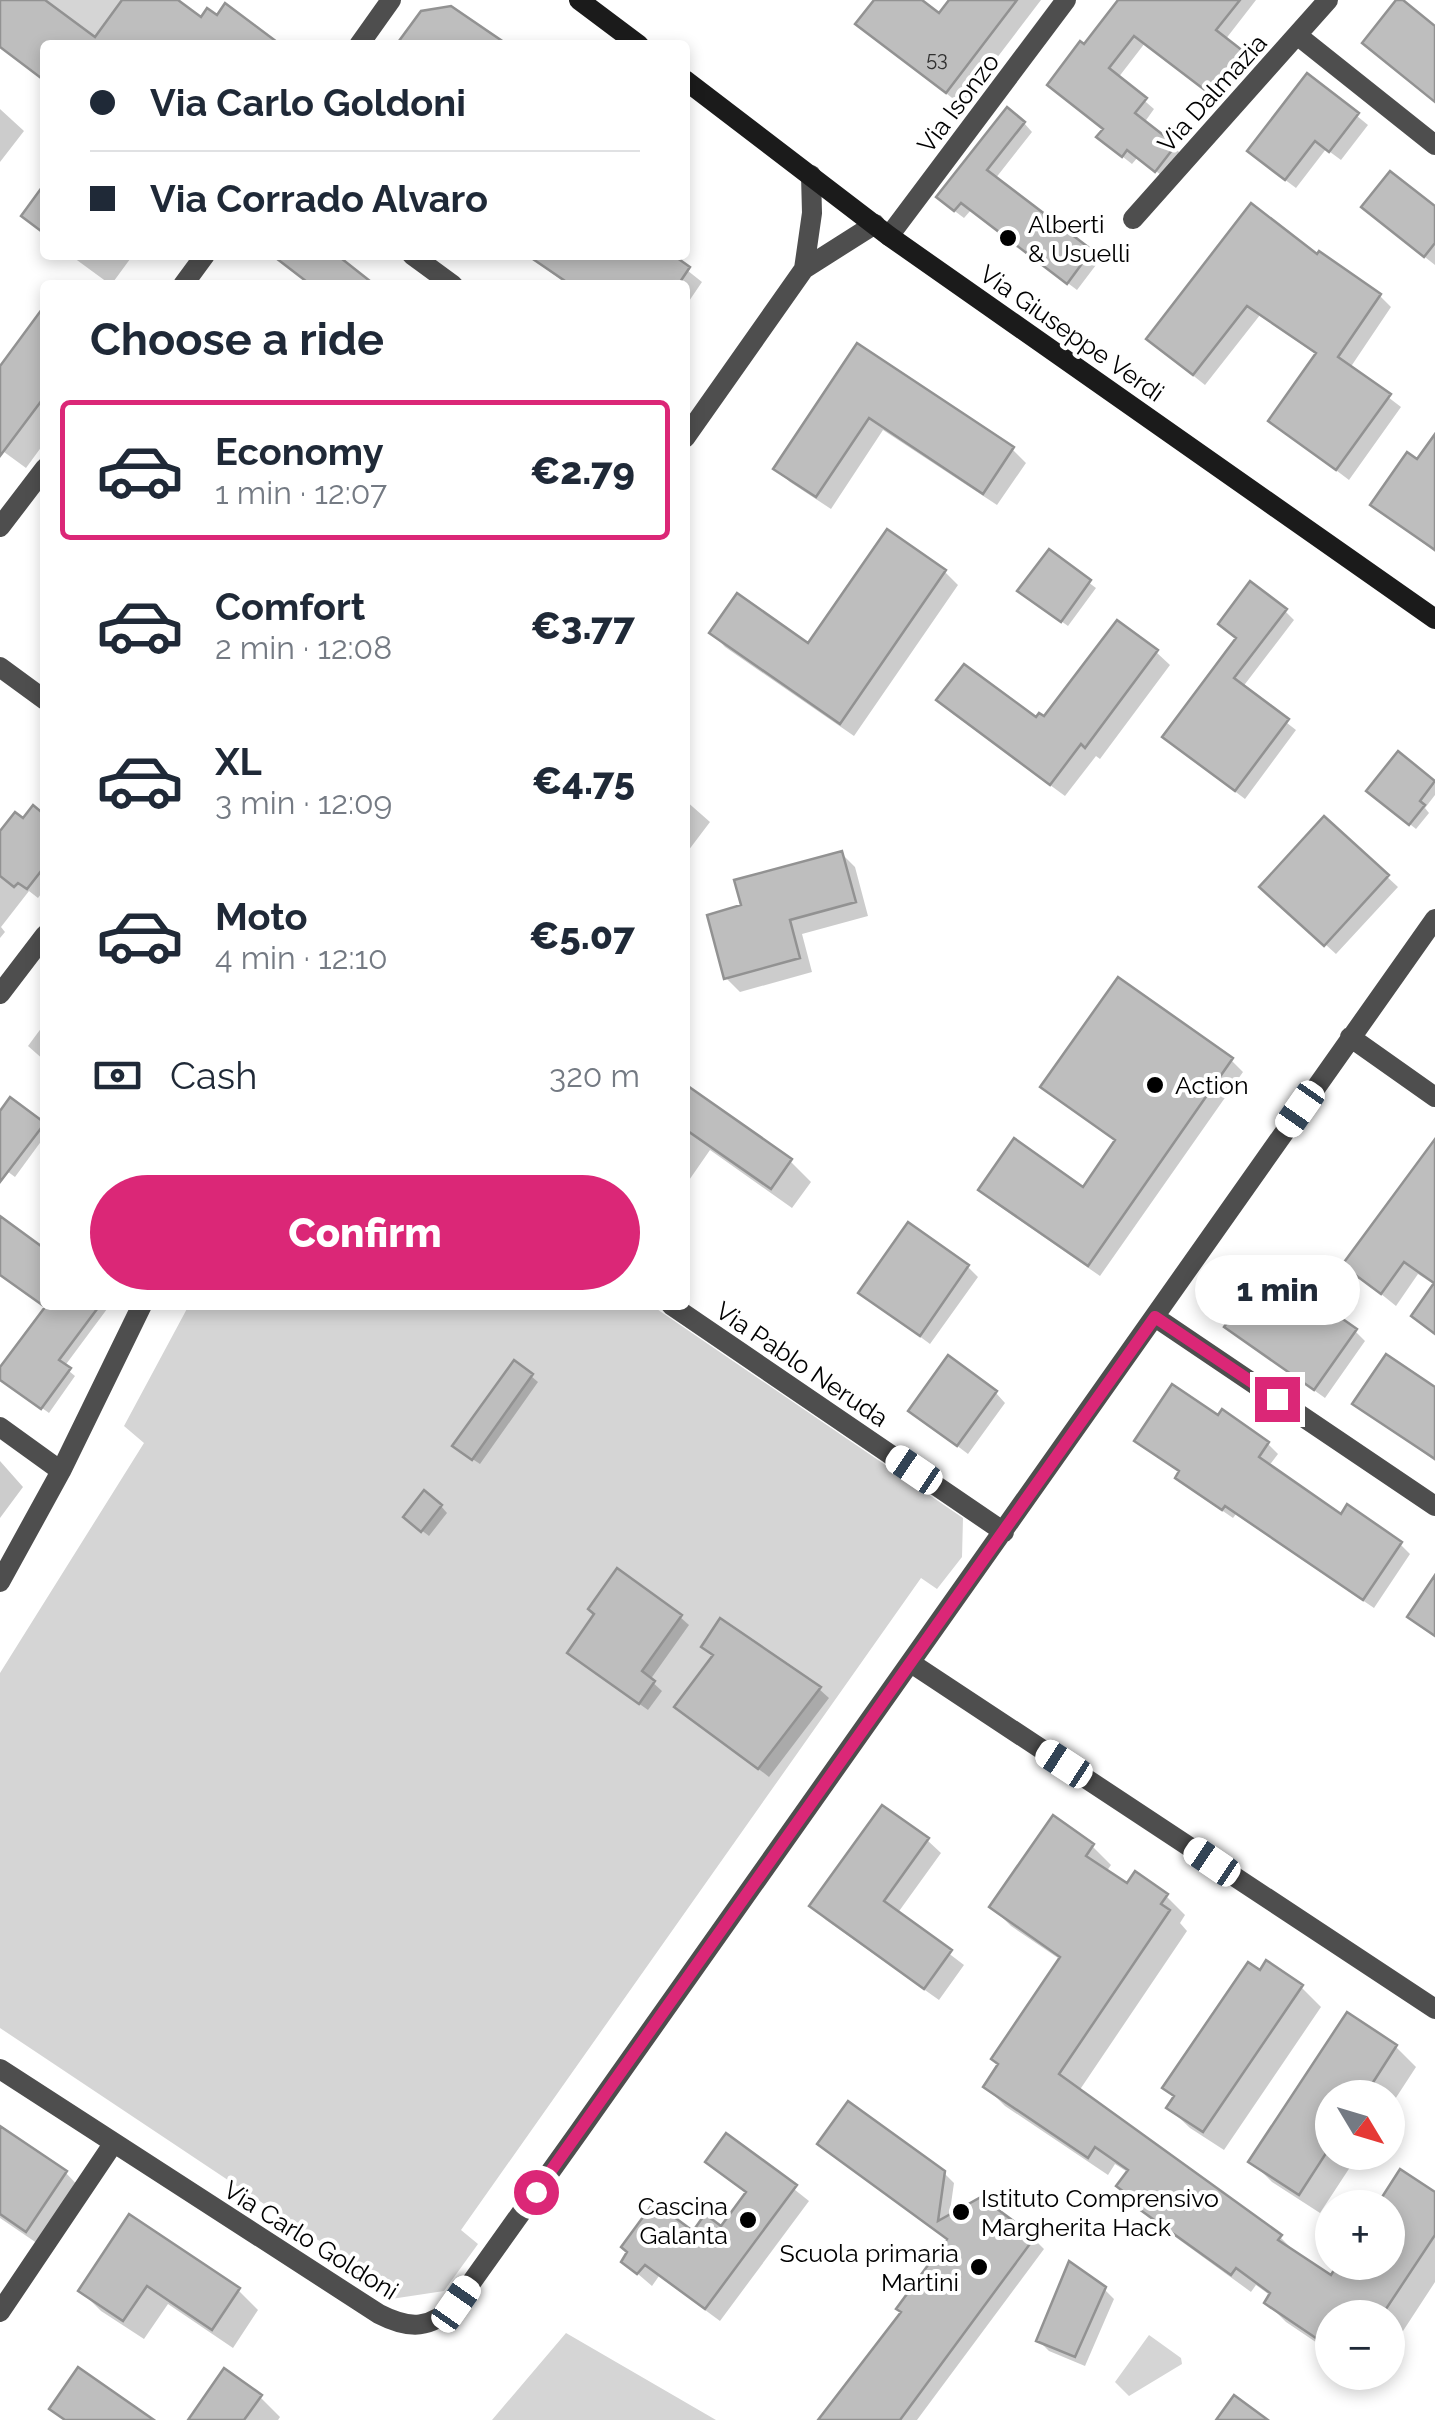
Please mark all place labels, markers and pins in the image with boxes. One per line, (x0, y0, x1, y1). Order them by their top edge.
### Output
place label: Alberti & Usuelli (1028, 209, 1130, 268)
marker: Alberti & Usuelli (997, 227, 1019, 249)
place label: Action (1175, 1070, 1249, 1100)
marker: Action (1144, 1074, 1166, 1096)
place label: Istituto Comprensivo Margherita Hack (981, 2183, 1219, 2242)
place label: Cascina Galanta (638, 2191, 728, 2250)
marker: Istituto Comprensivo Margherita Hack (950, 2201, 972, 2223)
marker: Cascina Galanta (737, 2209, 759, 2231)
place label: Scuola primaria Martini (779, 2238, 959, 2297)
marker: Scuola primaria Martini (968, 2256, 990, 2278)

